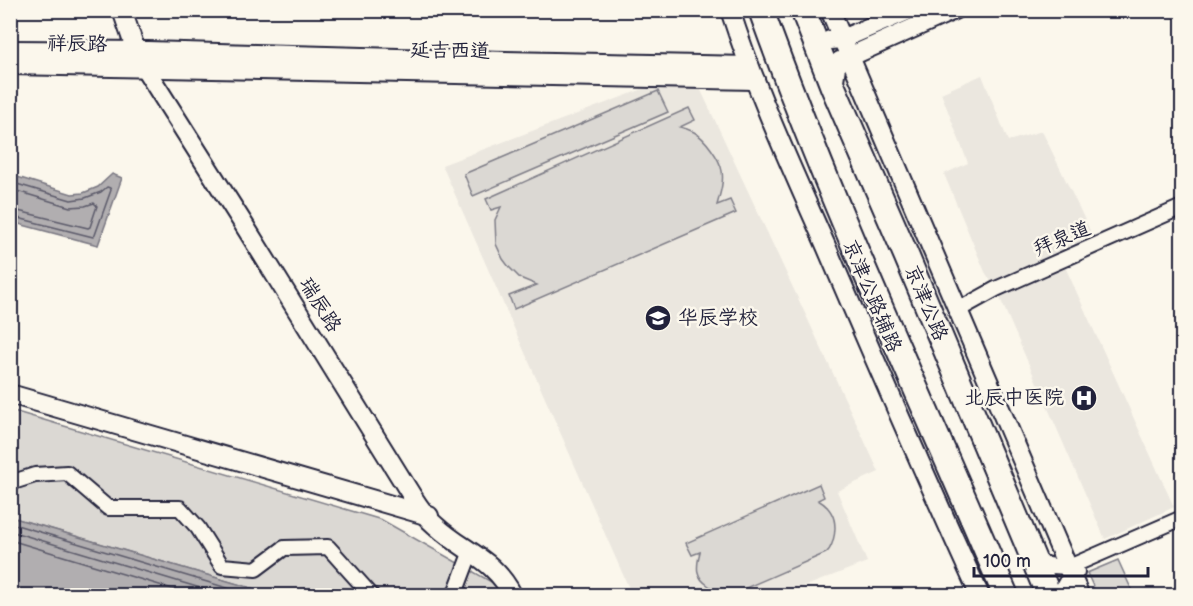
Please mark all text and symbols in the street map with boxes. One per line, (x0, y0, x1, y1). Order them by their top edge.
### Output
street label: 祥辰路 (47, 31, 108, 57)
street label: 延吉西道 (410, 38, 490, 64)
street label: 拜泉道 (1030, 216, 1094, 262)
street label: 京津公路辅路 (838, 236, 907, 357)
street label: 京津公路 (899, 261, 953, 345)
street label: 瑞辰路 (294, 273, 347, 338)
school or university icon: 华辰学校 (643, 303, 673, 333)
place label: 华辰学校 (678, 306, 758, 330)
hospital icon: 北辰中医院 (1069, 383, 1099, 413)
place label: 北辰中医院 (964, 386, 1064, 410)
scale bar (974, 540, 1148, 578)
text: 100 m (983, 551, 1031, 572)

